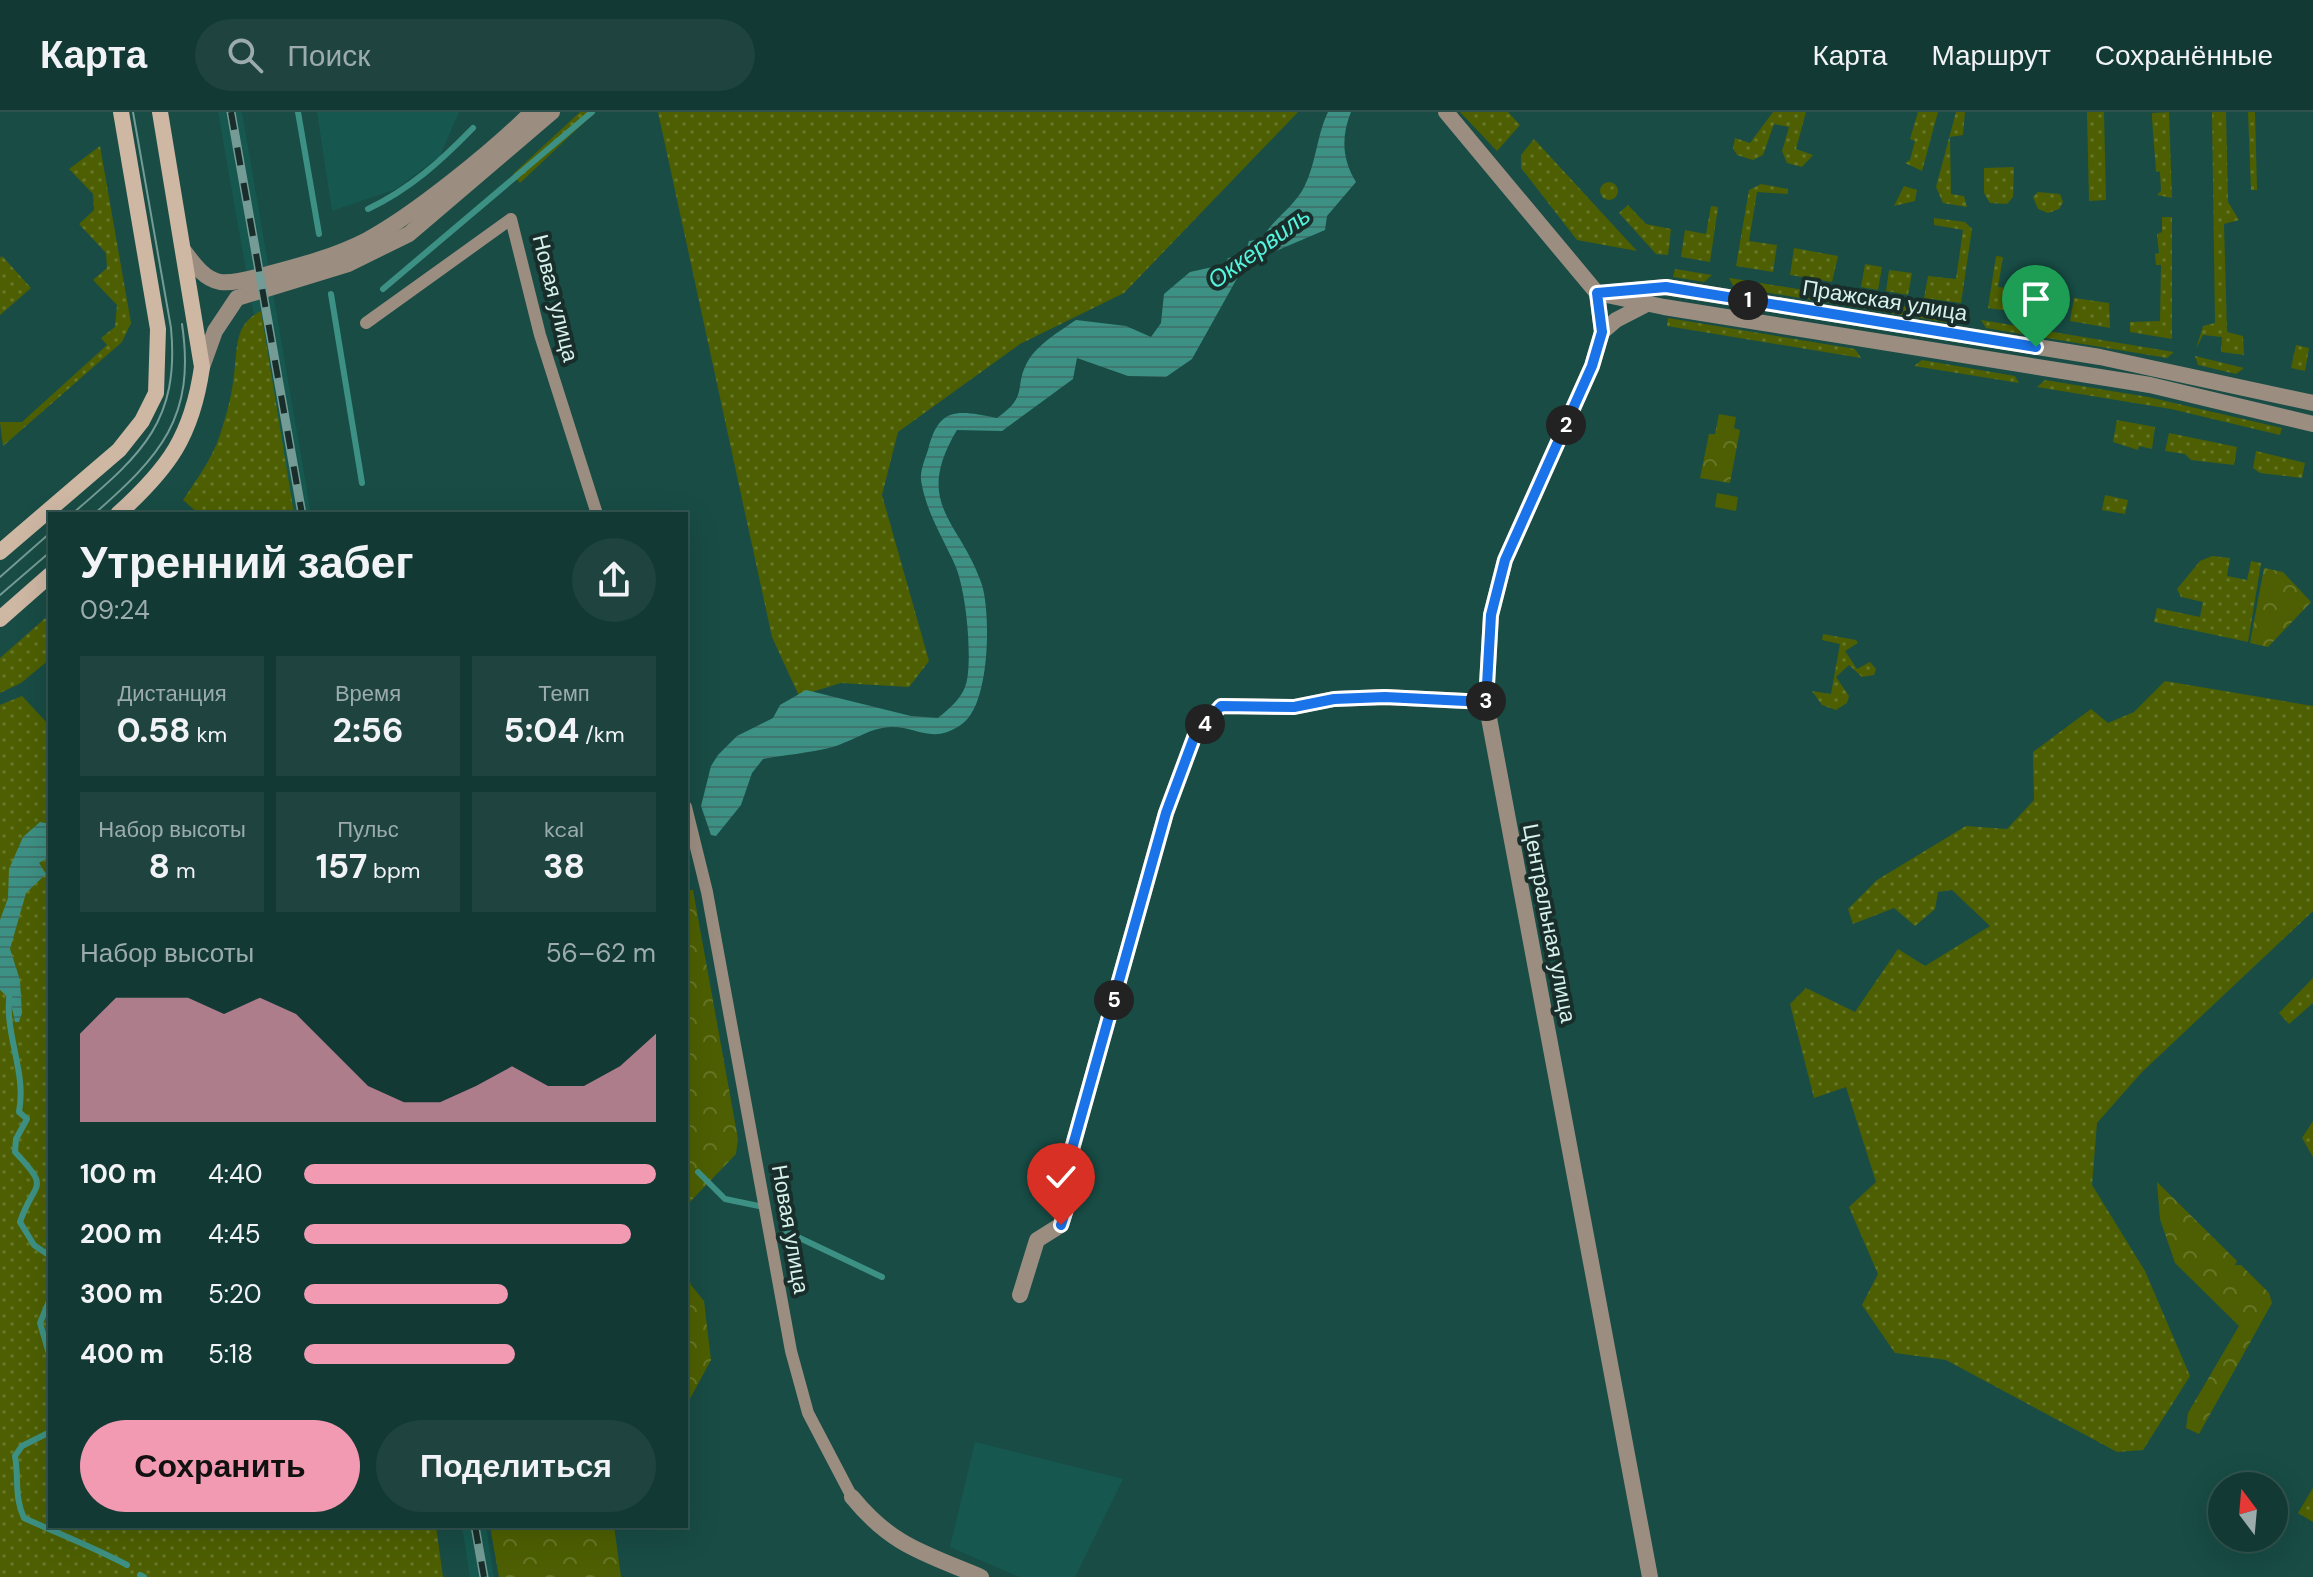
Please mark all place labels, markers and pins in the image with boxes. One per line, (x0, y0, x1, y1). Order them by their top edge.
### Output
pin (2002, 265, 2070, 347)
pin: 1 (1728, 280, 1768, 320)
pin: 2 (1546, 405, 1586, 445)
pin: 3 (1466, 681, 1506, 721)
pin: 4 (1185, 704, 1225, 744)
pin: 5 (1094, 980, 1134, 1020)
pin (1027, 1143, 1095, 1225)

